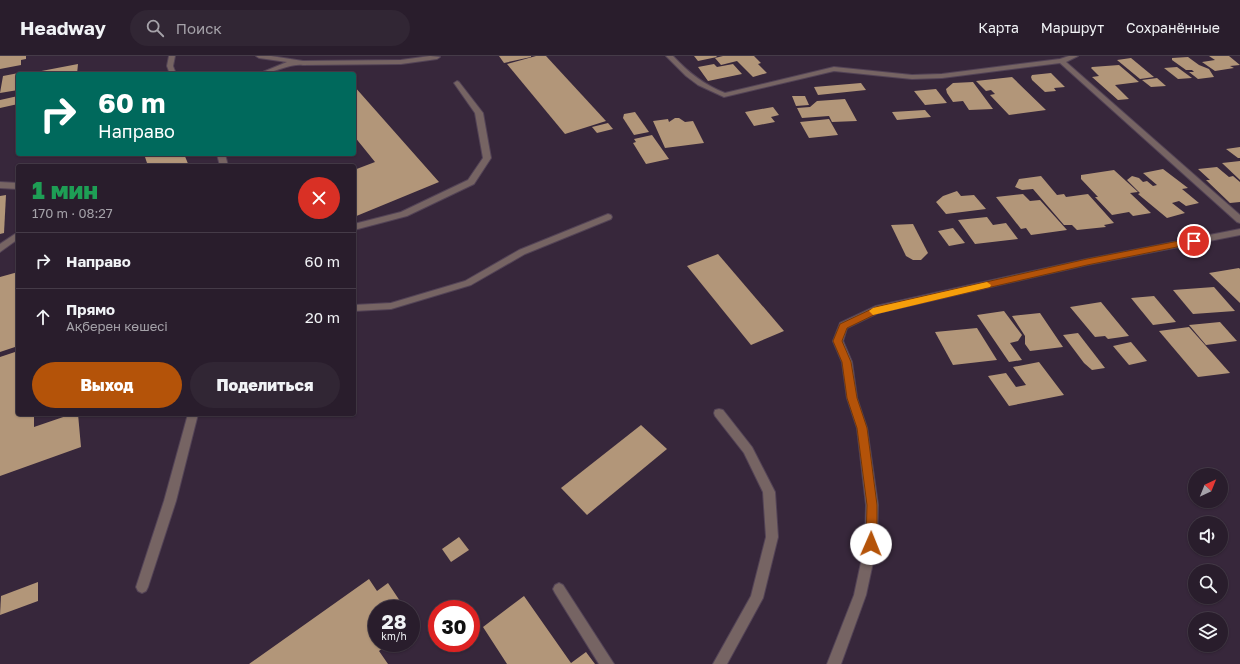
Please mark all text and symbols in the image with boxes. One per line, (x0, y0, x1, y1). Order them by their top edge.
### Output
search box (130, 10, 410, 46)
text: Headway (20, 16, 106, 39)
icon: search (144, 17, 166, 39)
text: Поиск (176, 19, 222, 37)
text: Карта (978, 19, 1019, 36)
text: Маршрут (1041, 19, 1104, 36)
text: Сохранённые (1126, 19, 1220, 36)
text: 60 m (98, 86, 165, 119)
icon: right (32, 88, 84, 140)
text: Направо (98, 120, 175, 142)
text: 1 мин (32, 175, 98, 204)
button: close (298, 177, 340, 219)
text: 170 m · 08:27 (32, 205, 113, 221)
pin (1177, 224, 1211, 258)
icon: arrive (1183, 230, 1205, 252)
icon: right (32, 250, 54, 272)
text: Направо (66, 252, 131, 270)
text: 60 m (305, 252, 340, 270)
text: Прямо (66, 300, 115, 318)
icon: ahead (32, 306, 54, 328)
text: 20 m (305, 308, 340, 326)
text: Ақберен көшесі (66, 318, 168, 334)
button: Выход (32, 362, 182, 408)
button: Поделиться (190, 362, 340, 408)
north arrow (1188, 468, 1228, 508)
map controls (1188, 468, 1228, 652)
button: sound (1188, 516, 1228, 556)
position arrow (850, 523, 892, 565)
button: search (1188, 564, 1228, 604)
speed limit sign: 30 (428, 600, 480, 652)
text: 28 (381, 609, 406, 633)
button: layers (1188, 612, 1228, 652)
text: km/h (381, 630, 407, 642)

